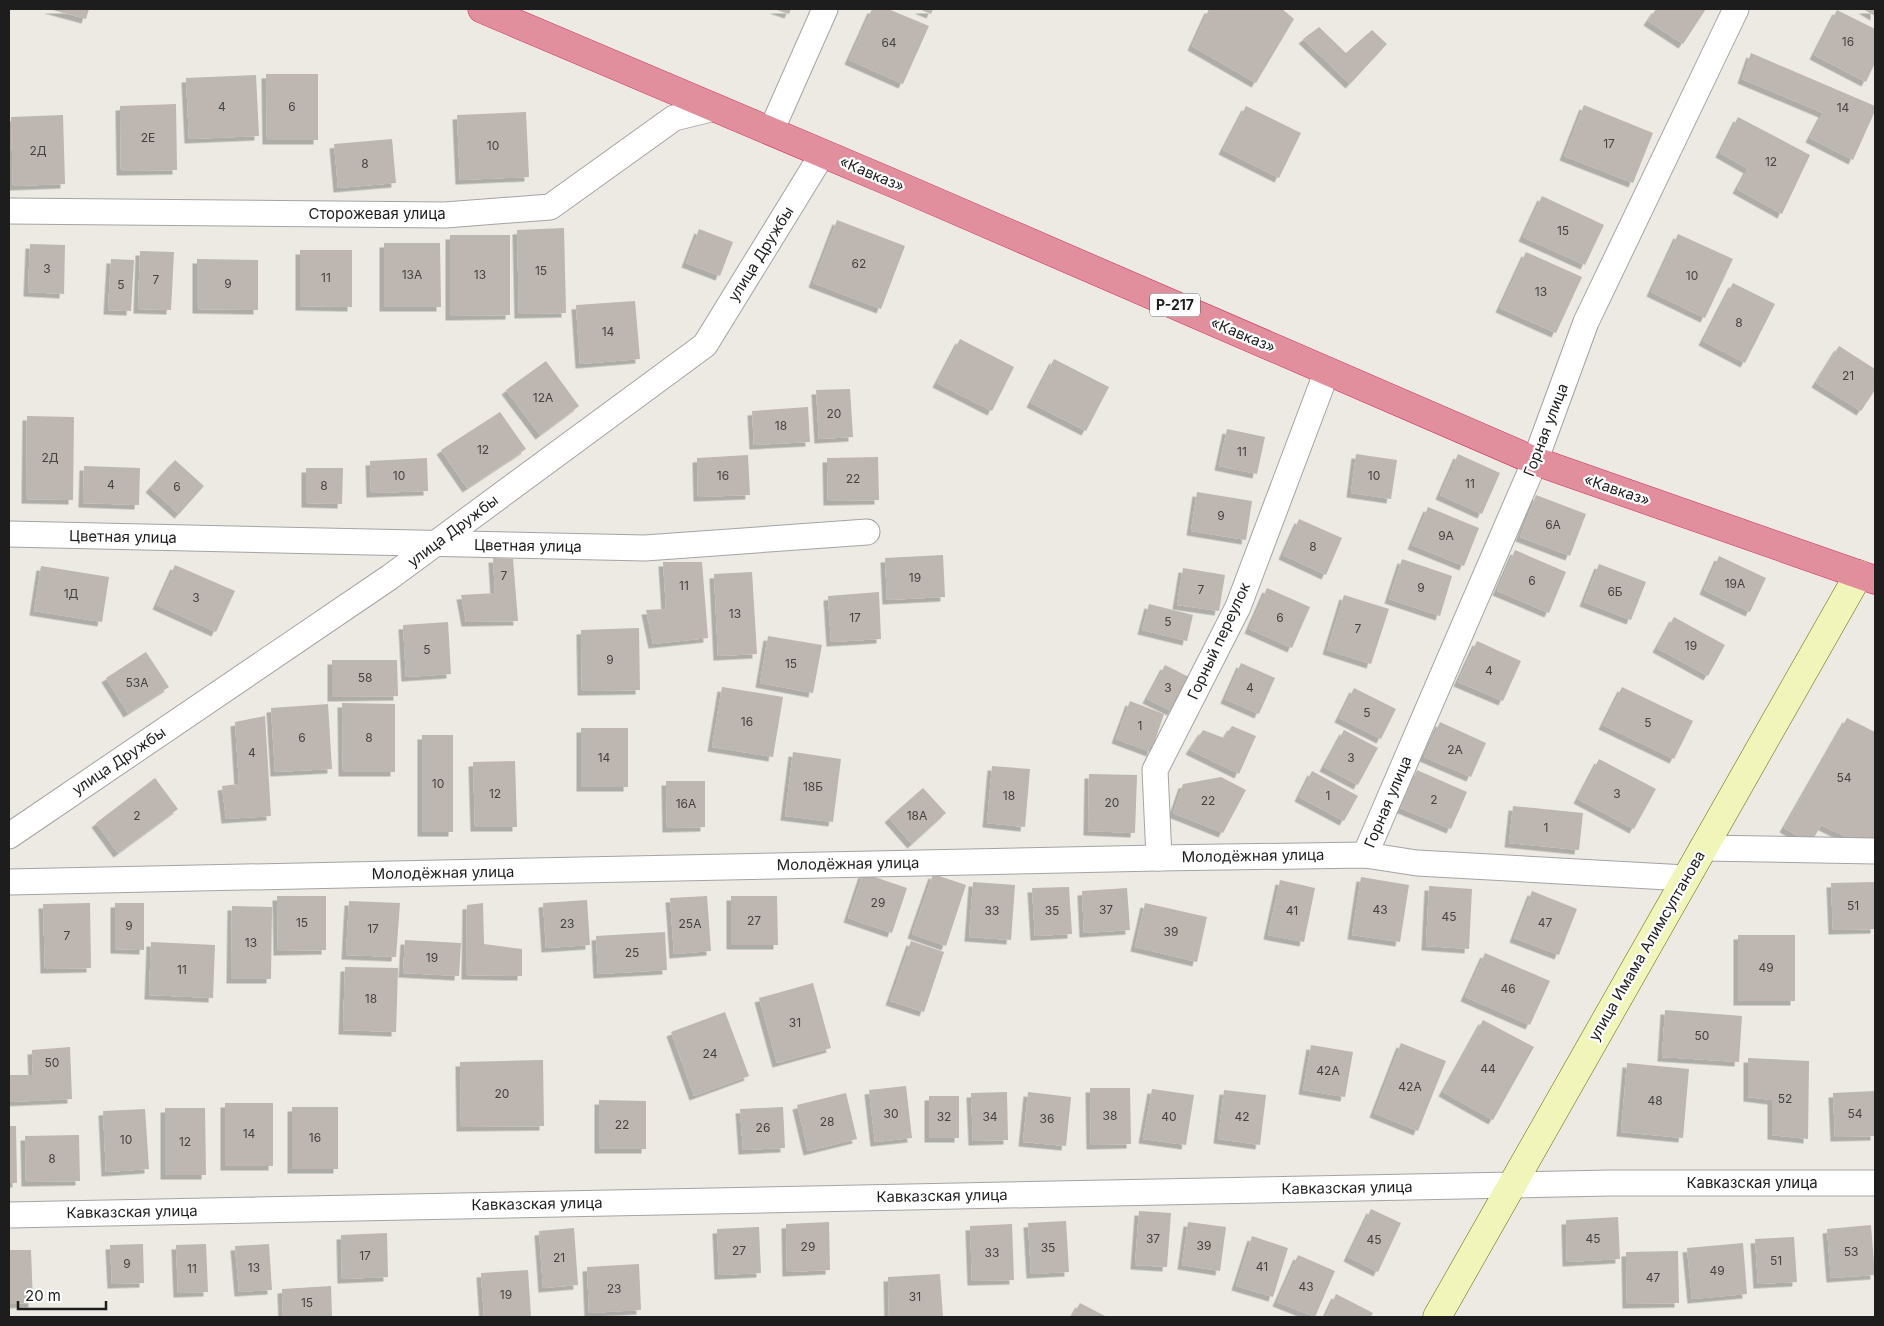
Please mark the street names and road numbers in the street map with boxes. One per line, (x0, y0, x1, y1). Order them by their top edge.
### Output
street label: «Кавказ» (837, 151, 907, 196)
street label: улица Дружбы (724, 203, 797, 305)
street label: Сторожевая улица (308, 204, 446, 223)
road number: Р-217 (1150, 294, 1200, 316)
street label: «Кавказ» (1208, 312, 1278, 357)
street label: Горная улица (1519, 381, 1572, 479)
street label: «Кавказ» (1582, 469, 1653, 510)
street label: улица Дружбы (404, 490, 502, 571)
street label: Цветная улица (69, 526, 177, 547)
street label: Цветная улица (474, 535, 582, 556)
street label: Горный переулок (1183, 579, 1254, 703)
street label: улица Дружбы (68, 722, 169, 799)
street label: Горная улица (1360, 753, 1415, 851)
street label: Молодёжная улица (1182, 845, 1324, 866)
street label: улица Имама Алимсултанова (1584, 847, 1709, 1044)
street label: Молодёжная улица (777, 853, 919, 874)
street label: Молодёжная улица (372, 862, 514, 883)
street label: Кавказская улица (1686, 1173, 1818, 1192)
street label: Кавказская улица (1281, 1177, 1413, 1198)
street label: Кавказская улица (876, 1185, 1008, 1206)
street label: Кавказская улица (471, 1193, 603, 1214)
street label: Кавказская улица (66, 1201, 198, 1222)

